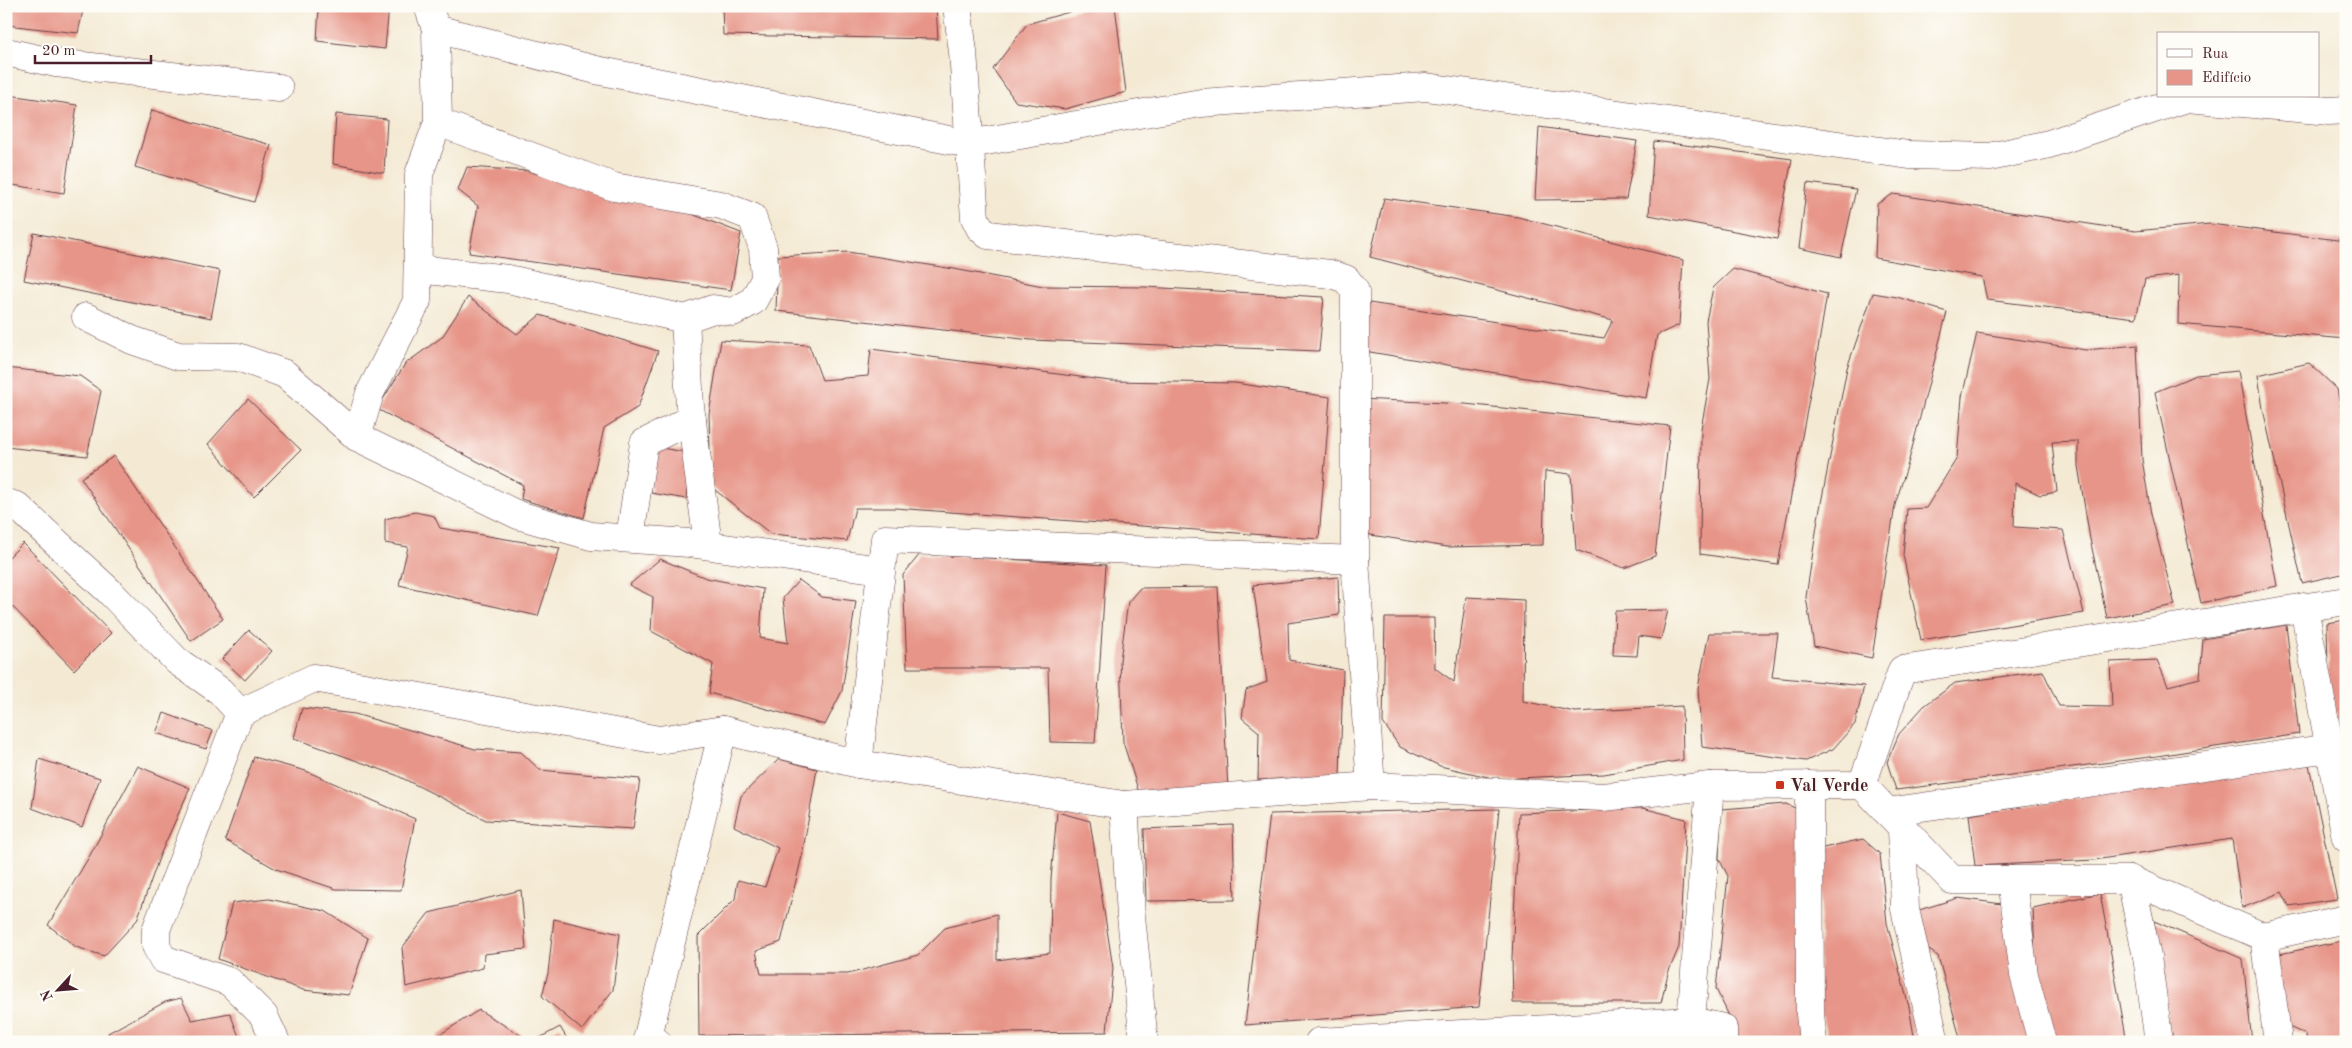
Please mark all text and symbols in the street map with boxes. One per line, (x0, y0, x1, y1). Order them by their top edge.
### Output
scale bar (35, 32, 151, 64)
legend (2157, 32, 2320, 98)
text: 20 m (42, 44, 76, 59)
text: Rua (2202, 47, 2229, 62)
text: Edifício (2202, 71, 2251, 86)
place label: Val Verde (1790, 777, 1869, 795)
marker: Val Verde (1774, 779, 1786, 791)
north arrow (32, 966, 82, 1016)
text: N (38, 987, 56, 1003)

